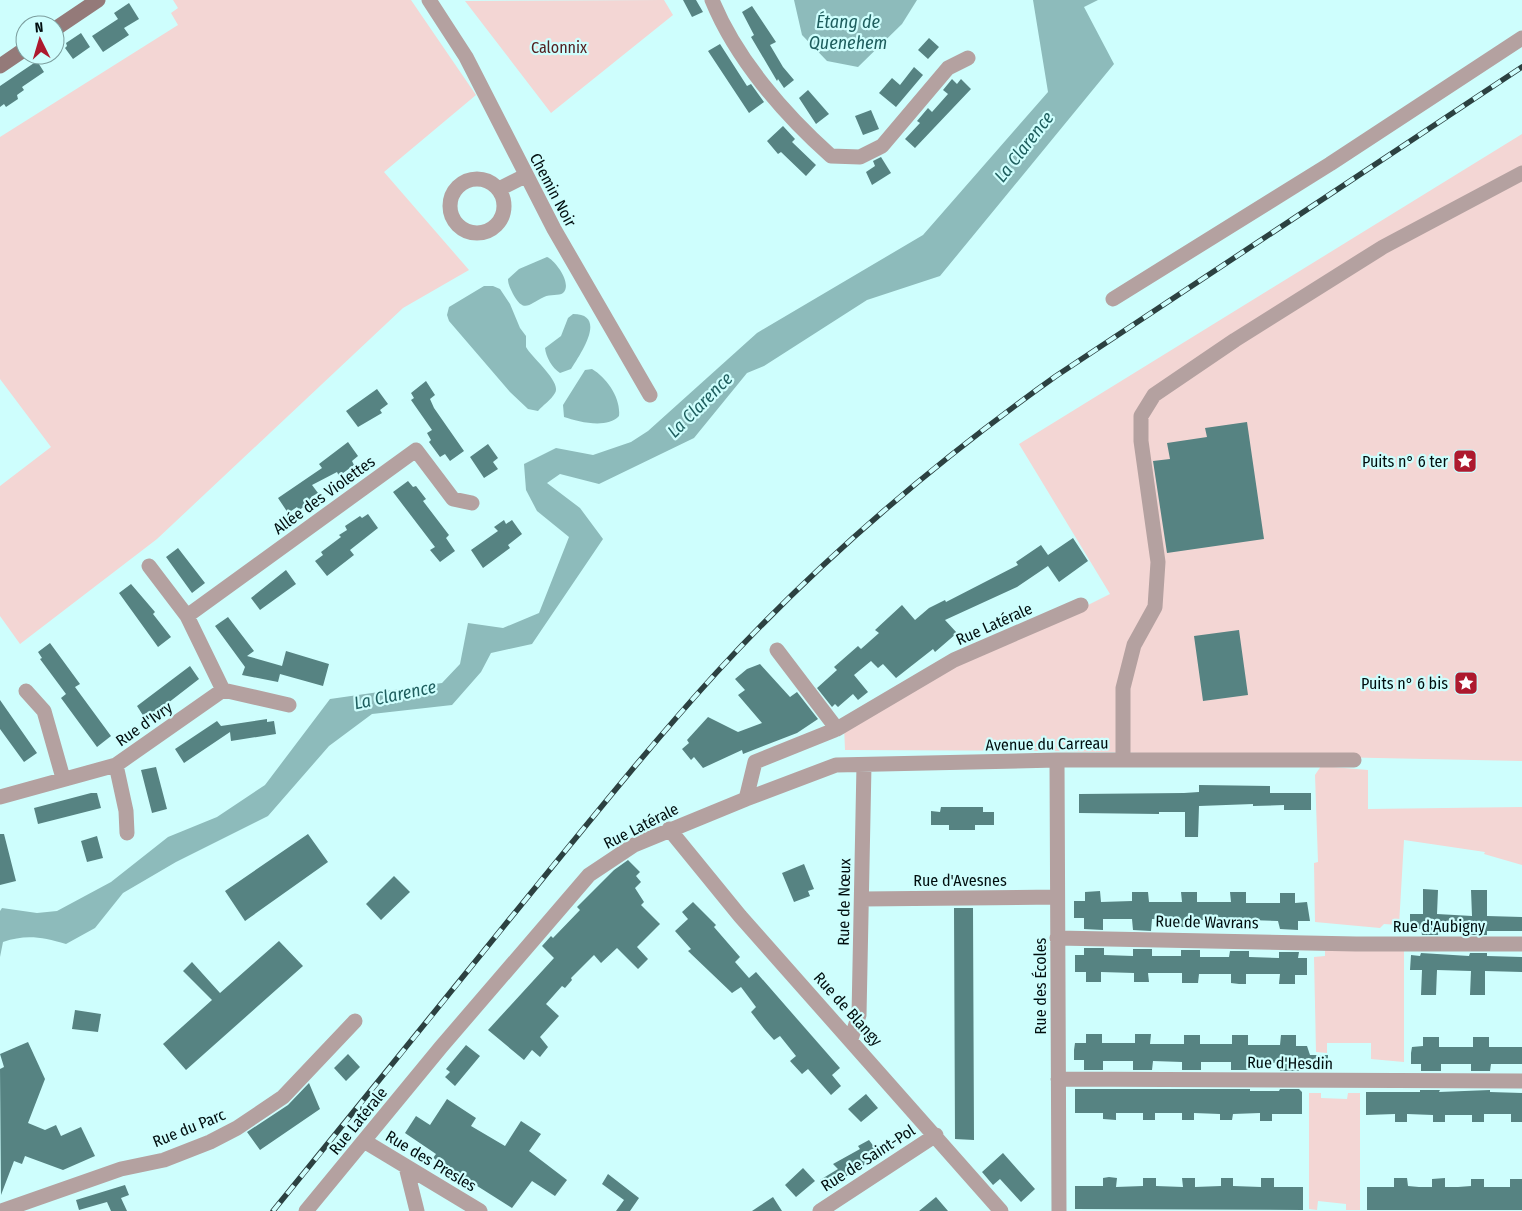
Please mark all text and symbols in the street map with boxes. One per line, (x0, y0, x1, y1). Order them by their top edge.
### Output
water label: Étang de Quenehem (809, 11, 887, 54)
north arrow (15, 15, 65, 65)
text: N (34, 19, 44, 36)
park label: Calonnix (531, 38, 587, 57)
water label: La Clarence (990, 107, 1059, 187)
street label: Chemin Noir (526, 150, 580, 230)
water label: La Clarence (663, 367, 738, 442)
place icon: Puits n° 6 ter (1452, 448, 1478, 474)
street label: Allée des Violettes (269, 452, 379, 538)
place label: Puits n° 6 ter (1362, 452, 1448, 471)
street label: Rue Latérale (953, 599, 1035, 649)
place icon: Puits n° 6 bis (1453, 670, 1479, 696)
place label: Puits n° 6 bis (1361, 674, 1448, 693)
water label: La Clarence (352, 675, 439, 714)
street label: Rue d'Ivry (112, 697, 177, 750)
street label: Avenue du Carreau (985, 733, 1109, 755)
street label: Rue Latérale (600, 799, 682, 853)
street label: Rue de Nœux (834, 858, 854, 946)
street label: Rue d'Avesnes (913, 871, 1007, 890)
street label: Rue de Wavrans (1155, 912, 1259, 932)
street label: Rue d'Aubigny (1393, 917, 1486, 936)
street label: Rue des Écoles (1031, 937, 1050, 1034)
street label: Rue de Blangy (810, 968, 887, 1050)
street label: Rue d'Hesdin (1247, 1053, 1333, 1073)
street label: Rue Latérale (325, 1083, 391, 1159)
street label: Rue du Parc (150, 1105, 228, 1151)
street label: Rue de Saint-Pol (817, 1121, 919, 1195)
street label: Rue des Presles (382, 1126, 480, 1196)

